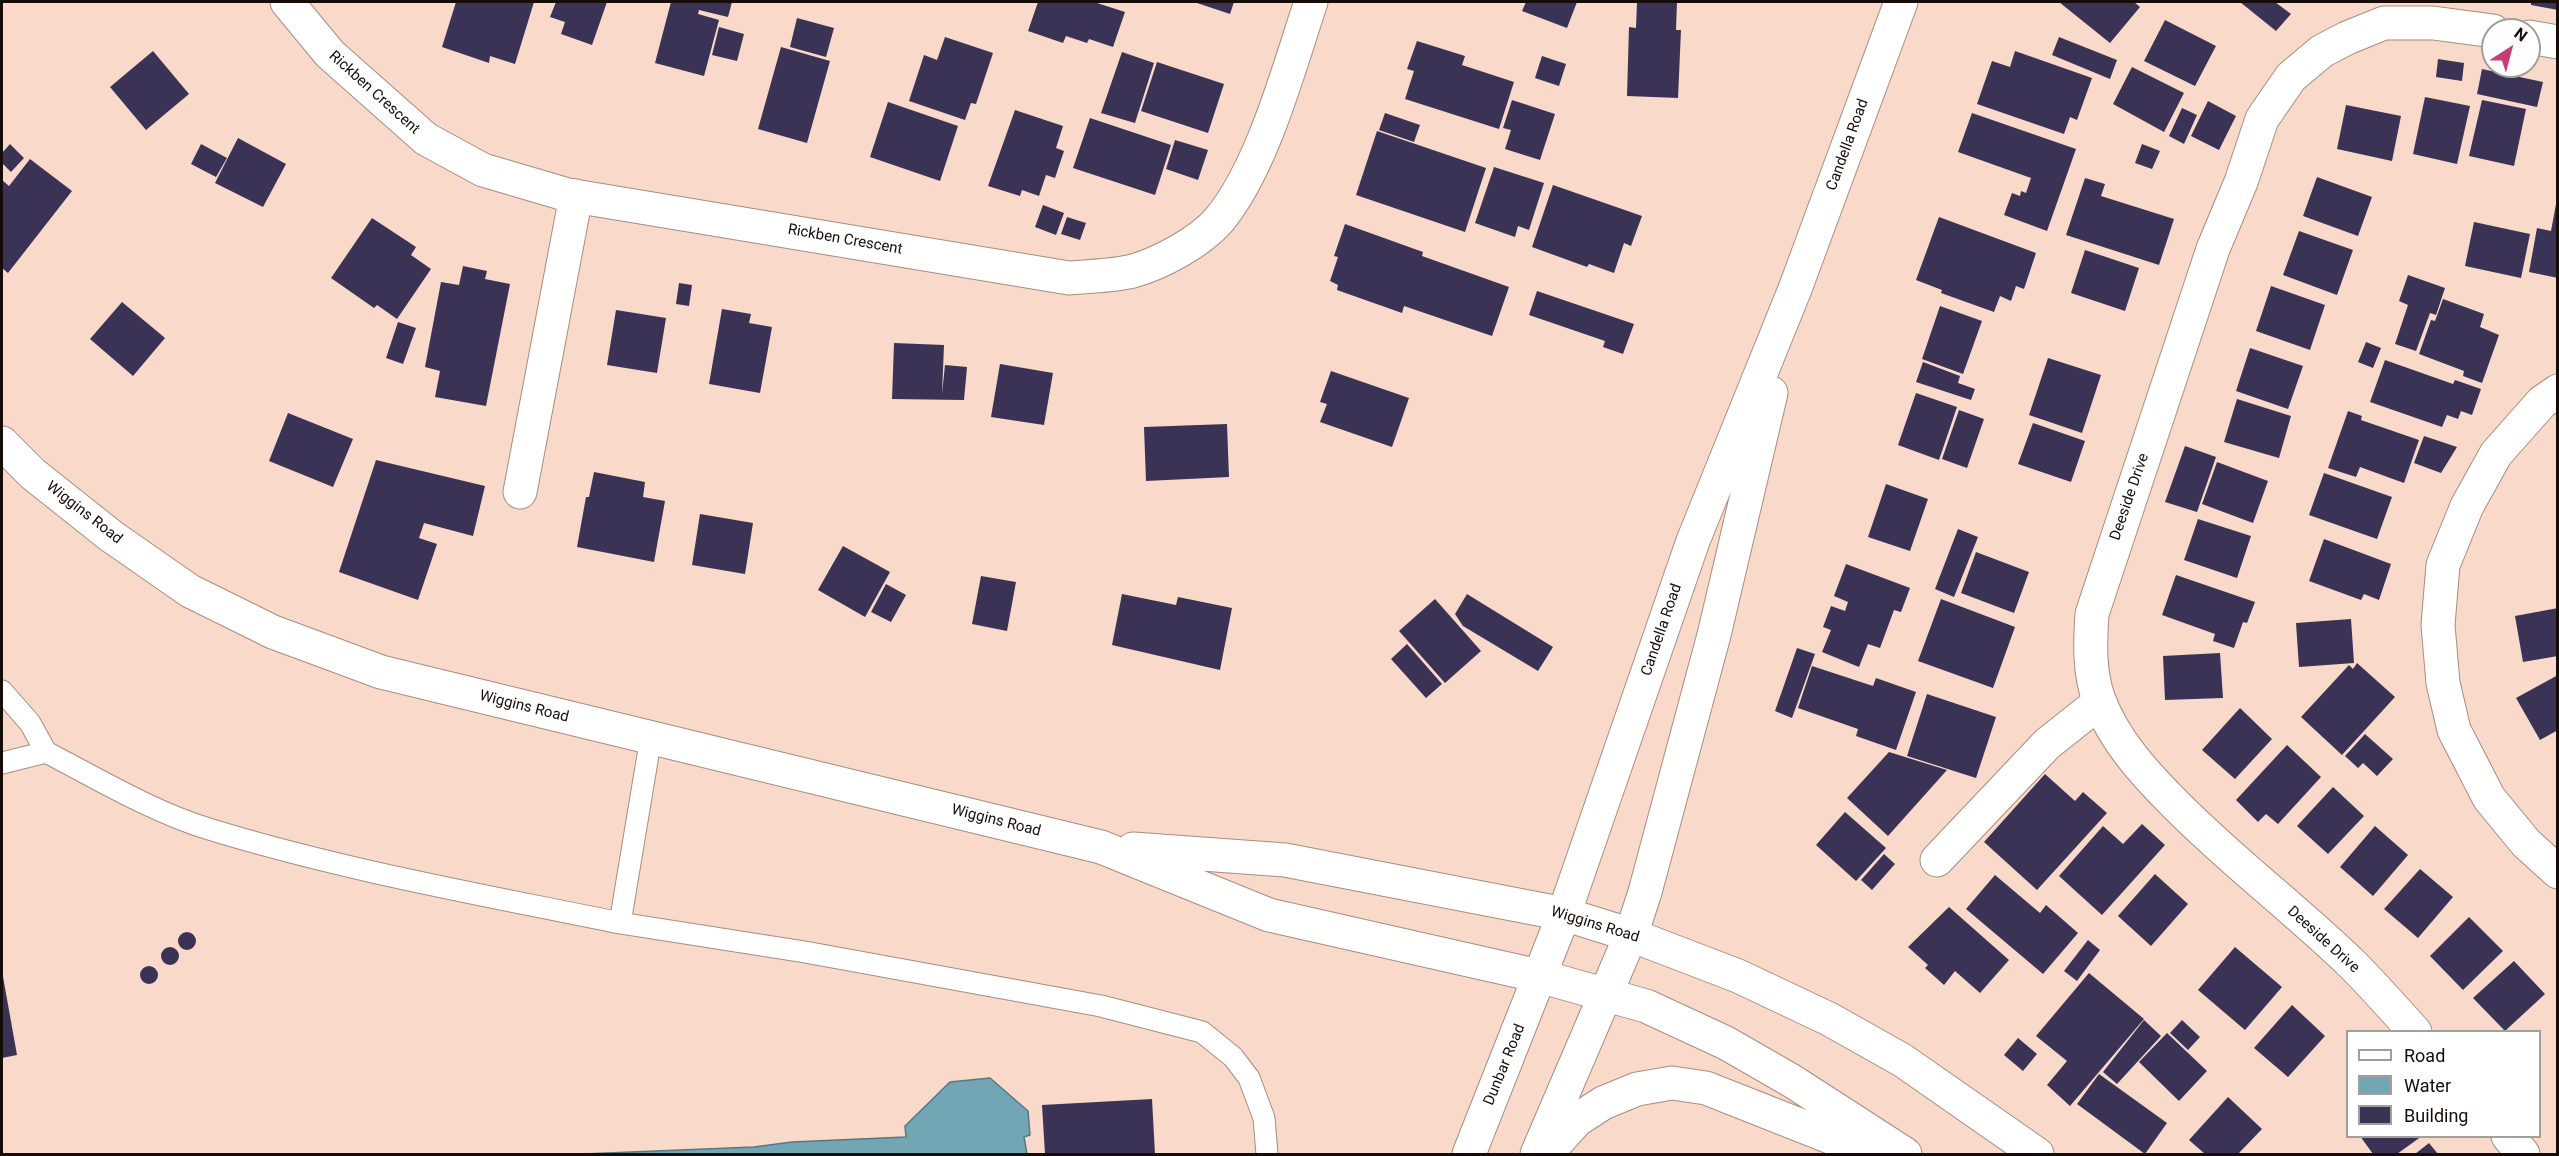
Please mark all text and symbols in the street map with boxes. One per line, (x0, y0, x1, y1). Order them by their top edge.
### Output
north arrow (2481, 18, 2541, 78)
text: N (2511, 24, 2531, 46)
street label: Rickben Crescent (325, 47, 423, 139)
street label: Candella Road (1823, 97, 1873, 193)
street label: Rickben Crescent (786, 221, 904, 259)
street label: Deeside Drive (2107, 451, 2153, 543)
street label: Wiggins Road (42, 478, 126, 548)
street label: Candella Road (1638, 582, 1686, 678)
street label: Wiggins Road (477, 687, 571, 727)
street label: Wiggins Road (949, 801, 1043, 841)
street label: Wiggins Road (1549, 903, 1641, 947)
street label: Deeside Drive (2283, 903, 2363, 977)
street label: Dunbar Road (1481, 1022, 1529, 1108)
legend (2346, 1030, 2541, 1138)
text: Road (2404, 1045, 2445, 1066)
text: Water (2404, 1075, 2451, 1096)
text: Building (2404, 1105, 2468, 1126)

